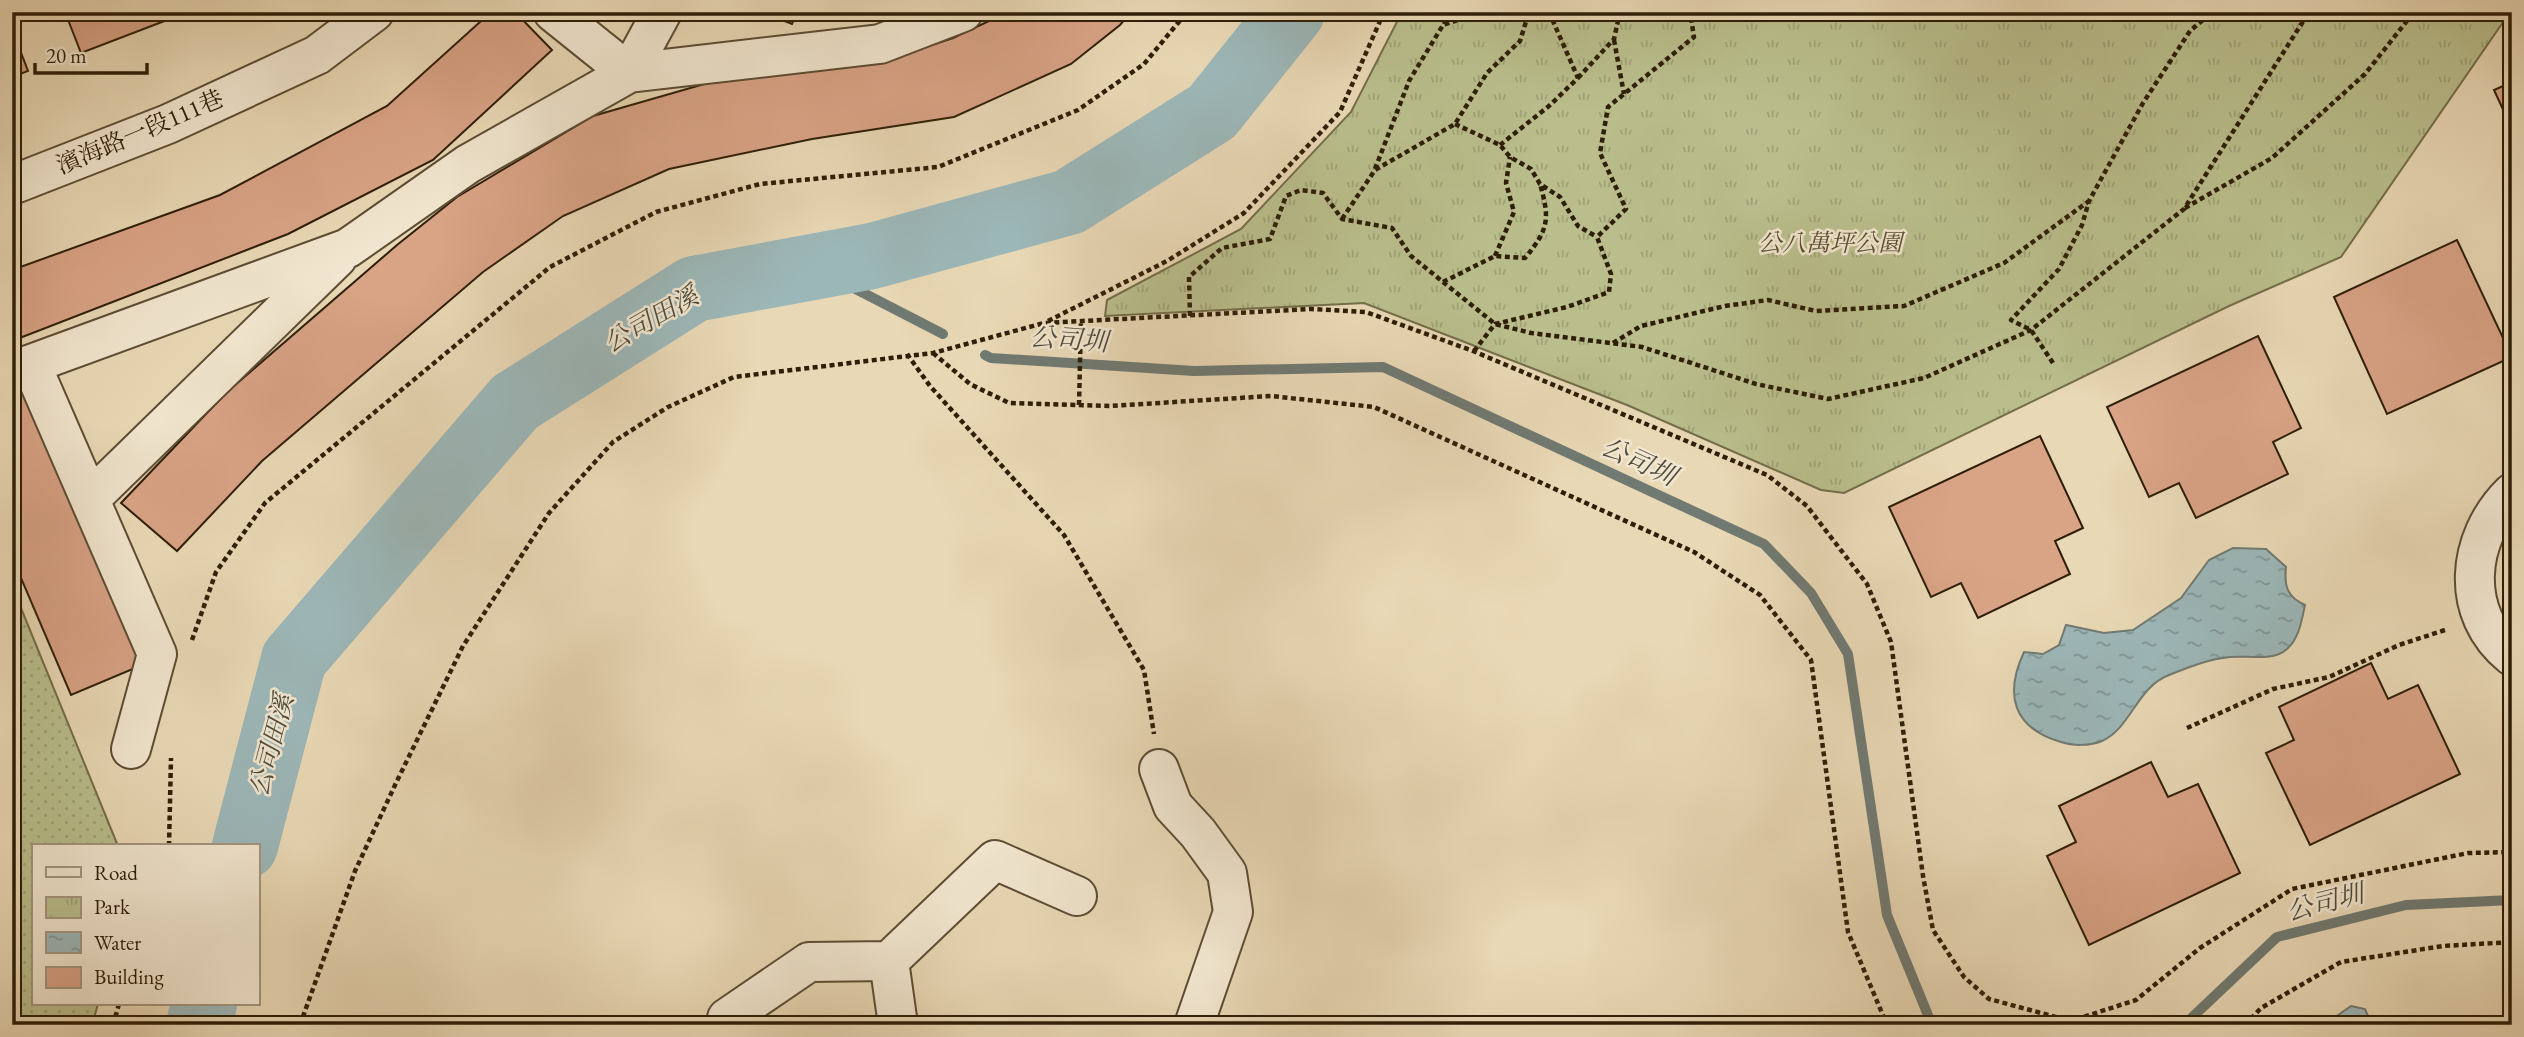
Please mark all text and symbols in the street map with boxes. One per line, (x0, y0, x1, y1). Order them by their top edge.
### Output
scale bar (35, 32, 147, 76)
text: 20 m (46, 42, 87, 69)
street label: 濱海路一段111巷 (52, 82, 228, 181)
park label: 公八萬坪公園 (1758, 227, 1906, 258)
water label: 公司田溪 (597, 277, 707, 360)
water label: 公司圳 (1029, 319, 1113, 359)
water label: 公司圳 (1596, 429, 1685, 495)
water label: 公司田溪 (241, 687, 302, 800)
legend (32, 844, 259, 1006)
text: Road (94, 859, 138, 886)
water label: 公司圳 (2283, 875, 2371, 928)
text: Park (94, 893, 131, 920)
text: Water (94, 929, 141, 956)
text: Building (94, 963, 164, 990)

